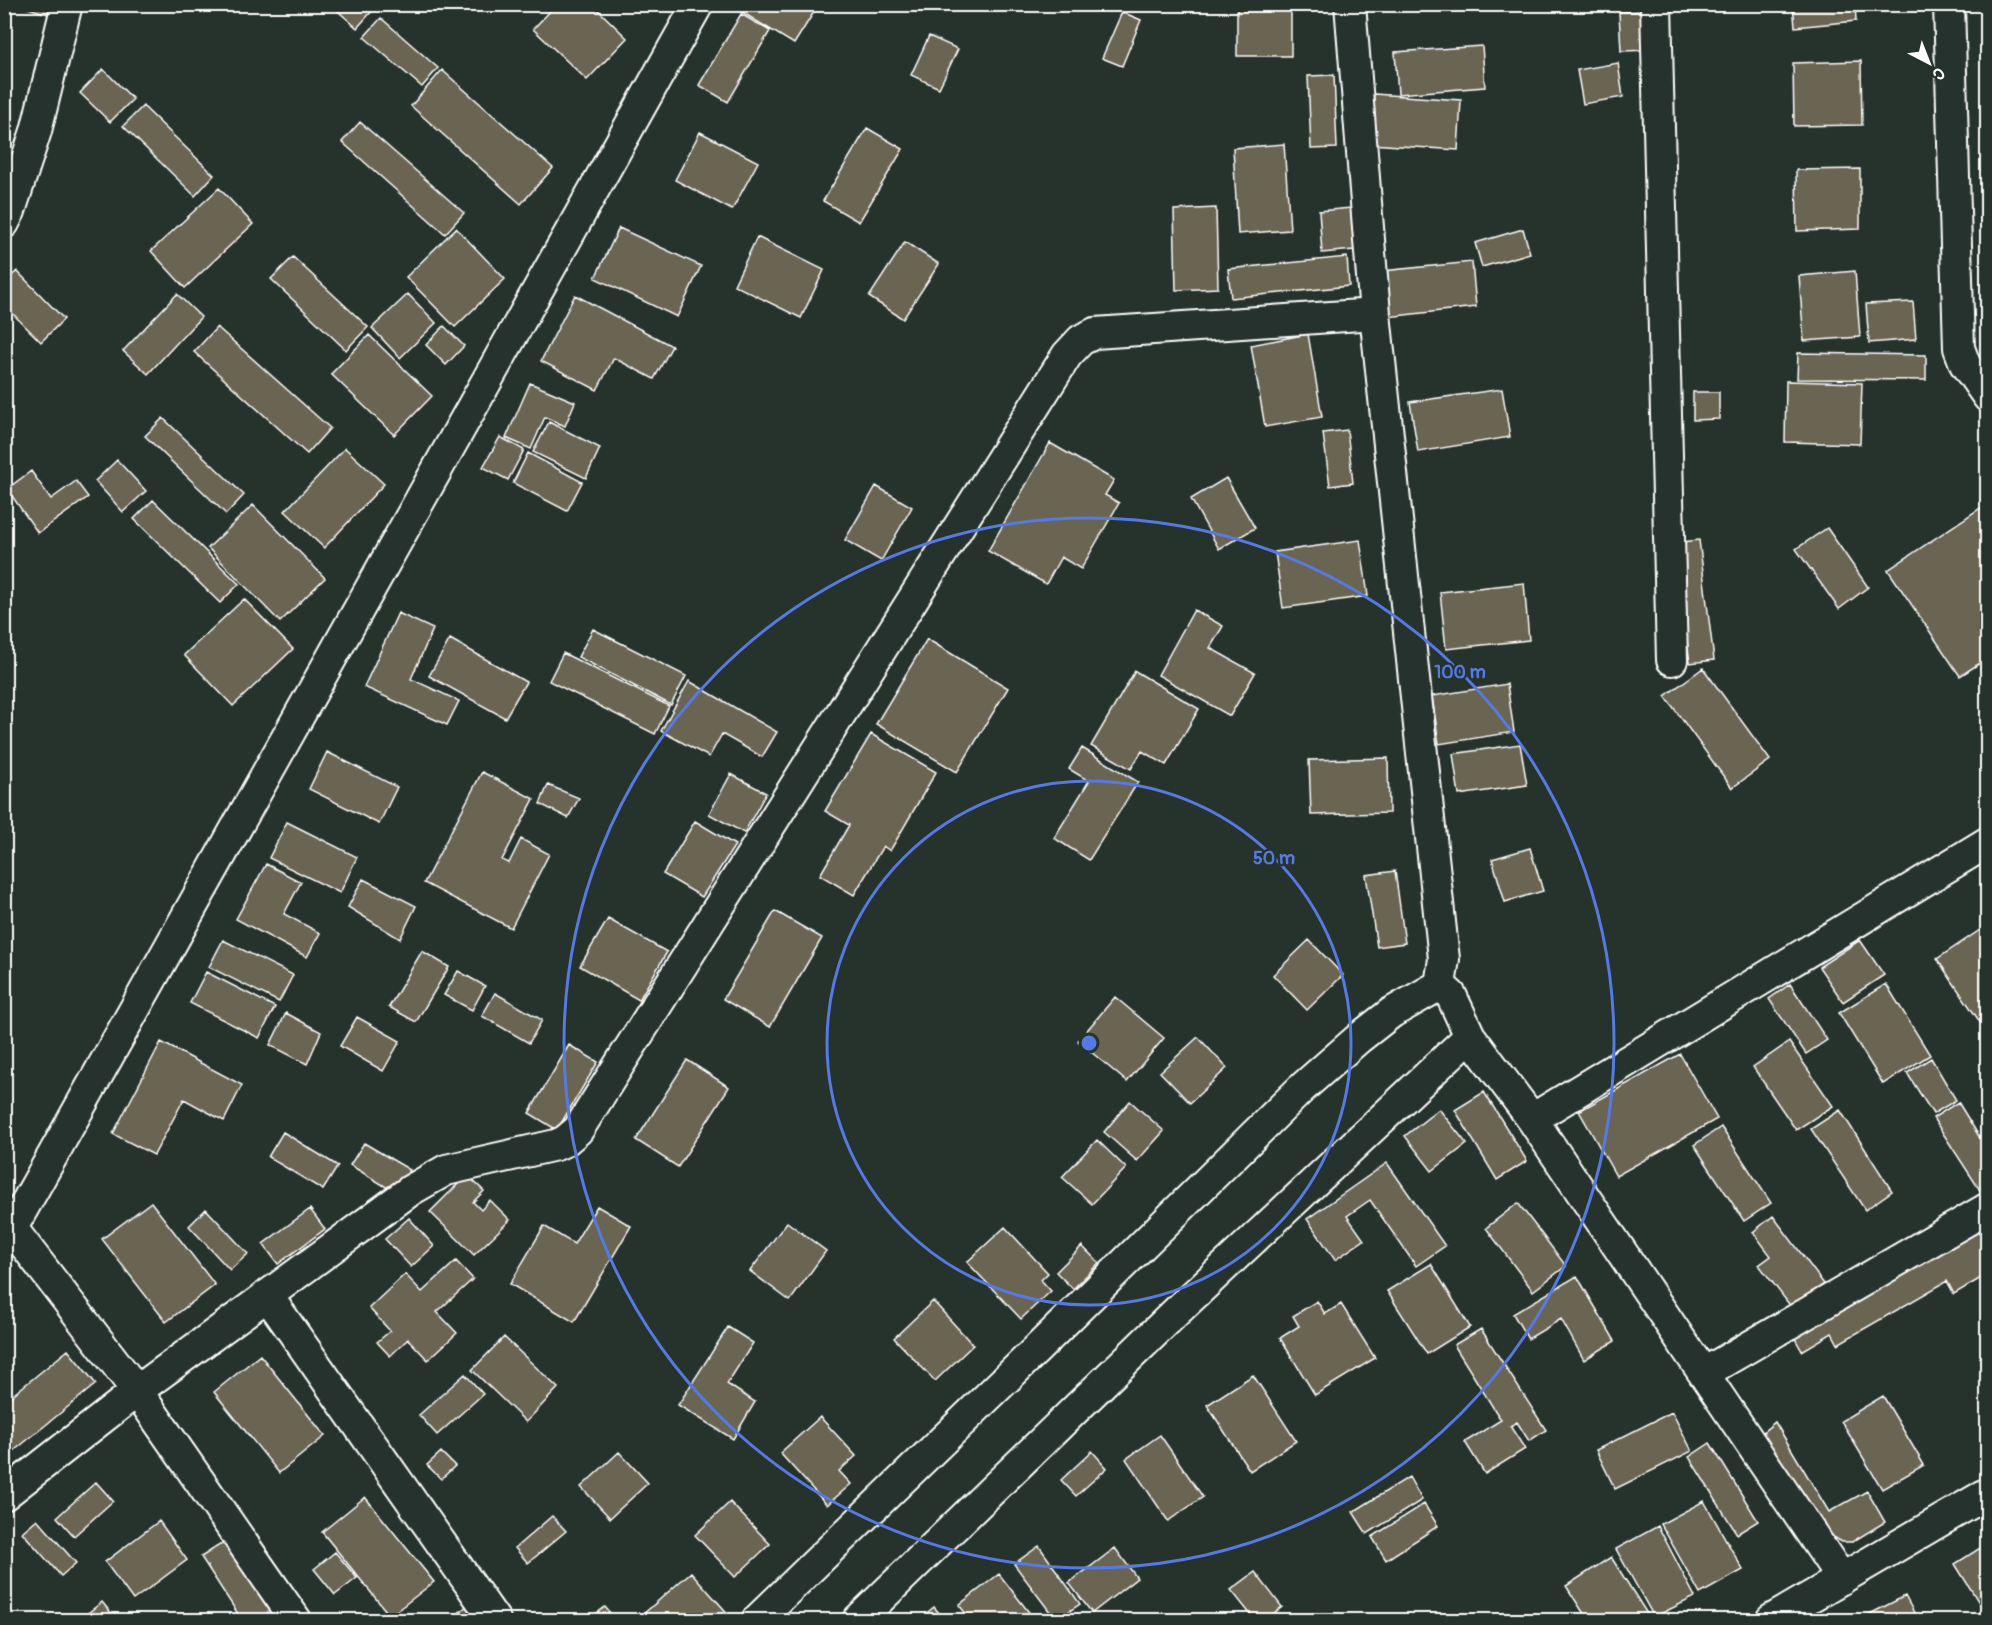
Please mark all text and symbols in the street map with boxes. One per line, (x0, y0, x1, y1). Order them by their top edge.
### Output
north arrow (1899, 33, 1959, 93)
text: С (1928, 63, 1949, 84)
text: 100 m (1434, 661, 1486, 684)
text: 50 m (1253, 847, 1295, 870)
centre of rings (1079, 1033, 1099, 1053)

